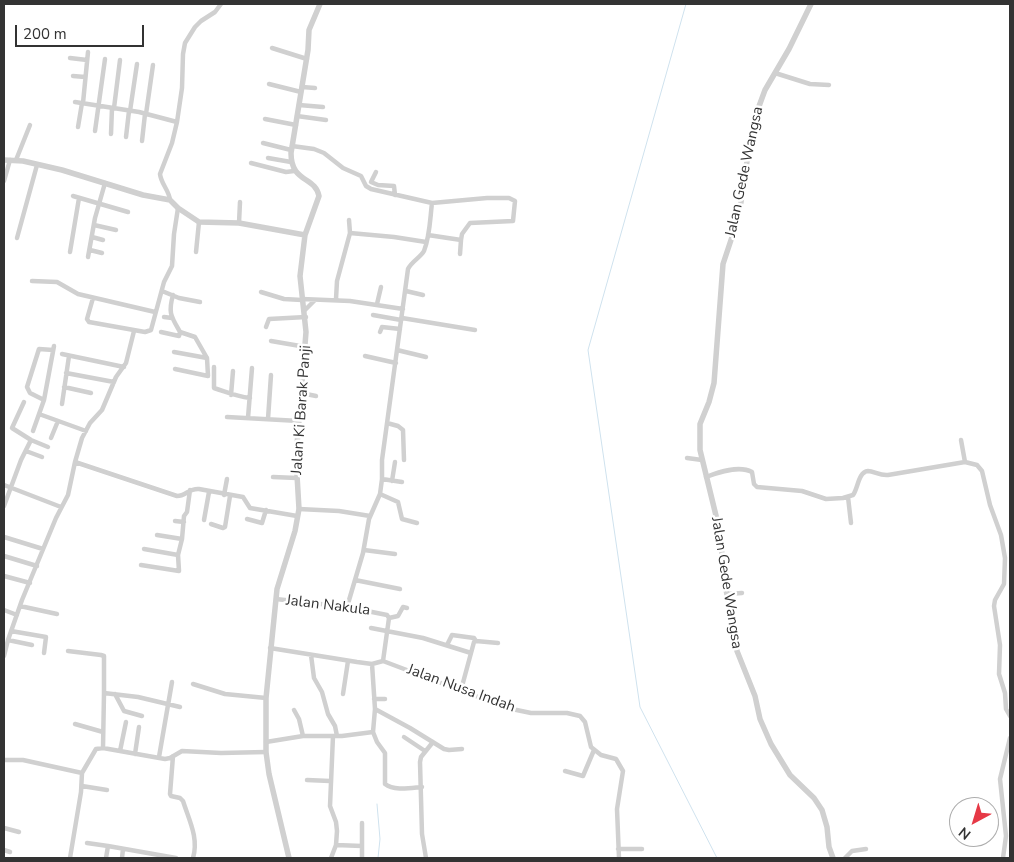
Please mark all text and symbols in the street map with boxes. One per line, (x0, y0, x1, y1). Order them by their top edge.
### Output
scale bar (18, 15, 146, 47)
text: 200 m (23, 24, 67, 44)
street label: Jalan Gede Wangsa (722, 105, 768, 239)
street label: Jalan Ki Barak Panji (289, 345, 315, 475)
street label: Jalan Gede Wangsa (707, 516, 745, 650)
street label: Jalan Nakula (285, 592, 371, 620)
street label: Jalan Nusa Indah (405, 661, 517, 717)
north arrow (949, 797, 999, 847)
text: N (955, 823, 975, 844)

